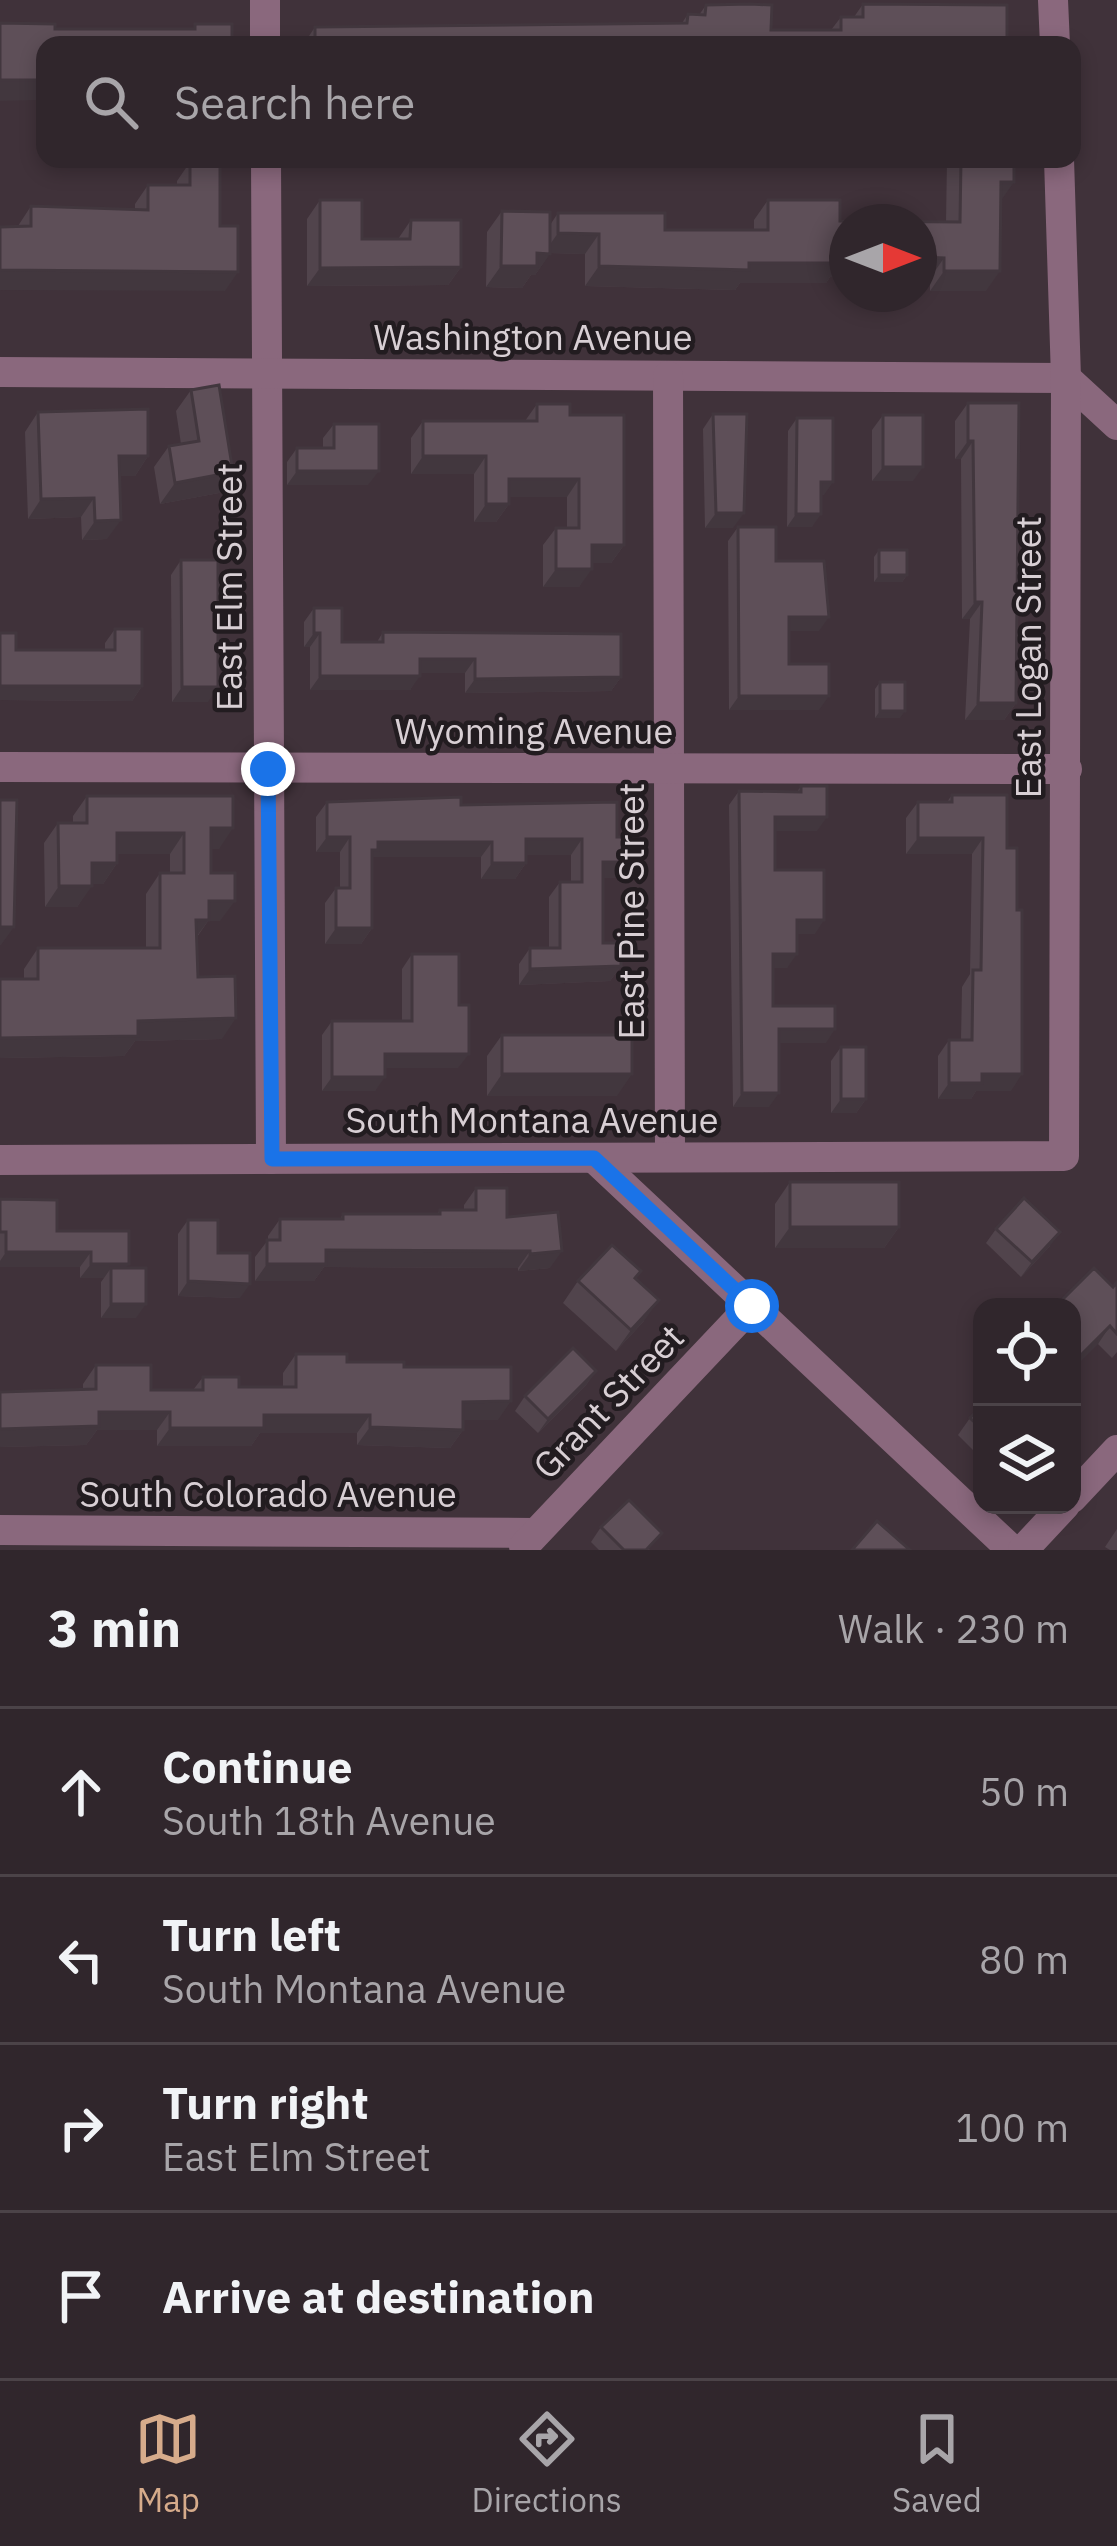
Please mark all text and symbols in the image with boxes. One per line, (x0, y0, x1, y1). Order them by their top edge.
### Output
search box (36, 36, 1081, 168)
icon: search (78, 69, 144, 135)
text: Search here (174, 73, 415, 131)
north arrow (829, 204, 937, 312)
street label: Washington Avenue (373, 313, 693, 360)
street label: East Elm Street (205, 463, 252, 711)
street label: East Logan Street (1004, 516, 1051, 798)
street label: Wyoming Avenue (395, 707, 673, 754)
route end (241, 742, 295, 796)
street label: East Pine Street (607, 783, 654, 1039)
street label: South Montana Avenue (345, 1096, 719, 1143)
route start (725, 1279, 779, 1333)
map controls (973, 1298, 1081, 1514)
button: locate (973, 1298, 1081, 1406)
street label: Grant Street (522, 1314, 694, 1488)
button: layers (973, 1406, 1081, 1514)
street label: South Colorado Avenue (79, 1470, 457, 1517)
text: 3 min (48, 1595, 181, 1661)
text: Walk · 230 m (838, 1603, 1069, 1654)
text: Continue (162, 1737, 353, 1795)
icon: ahead (48, 1759, 114, 1825)
text: 50 m (979, 1766, 1069, 1817)
text: South 18th Avenue (162, 1795, 496, 1846)
text: Turn left (162, 1905, 341, 1963)
icon: left (48, 1927, 114, 1993)
text: 80 m (979, 1934, 1069, 1985)
text: South Montana Avenue (162, 1963, 566, 2014)
text: Turn right (162, 2073, 369, 2131)
icon: right (48, 2095, 114, 2161)
text: 100 m (956, 2102, 1069, 2153)
text: East Elm Street (162, 2131, 431, 2182)
icon: arrive (48, 2263, 114, 2329)
text: Arrive at destination (162, 2267, 595, 2325)
tab: Map (135, 2406, 201, 2521)
tab: Directions (472, 2406, 622, 2521)
tab: Saved (892, 2406, 982, 2521)

